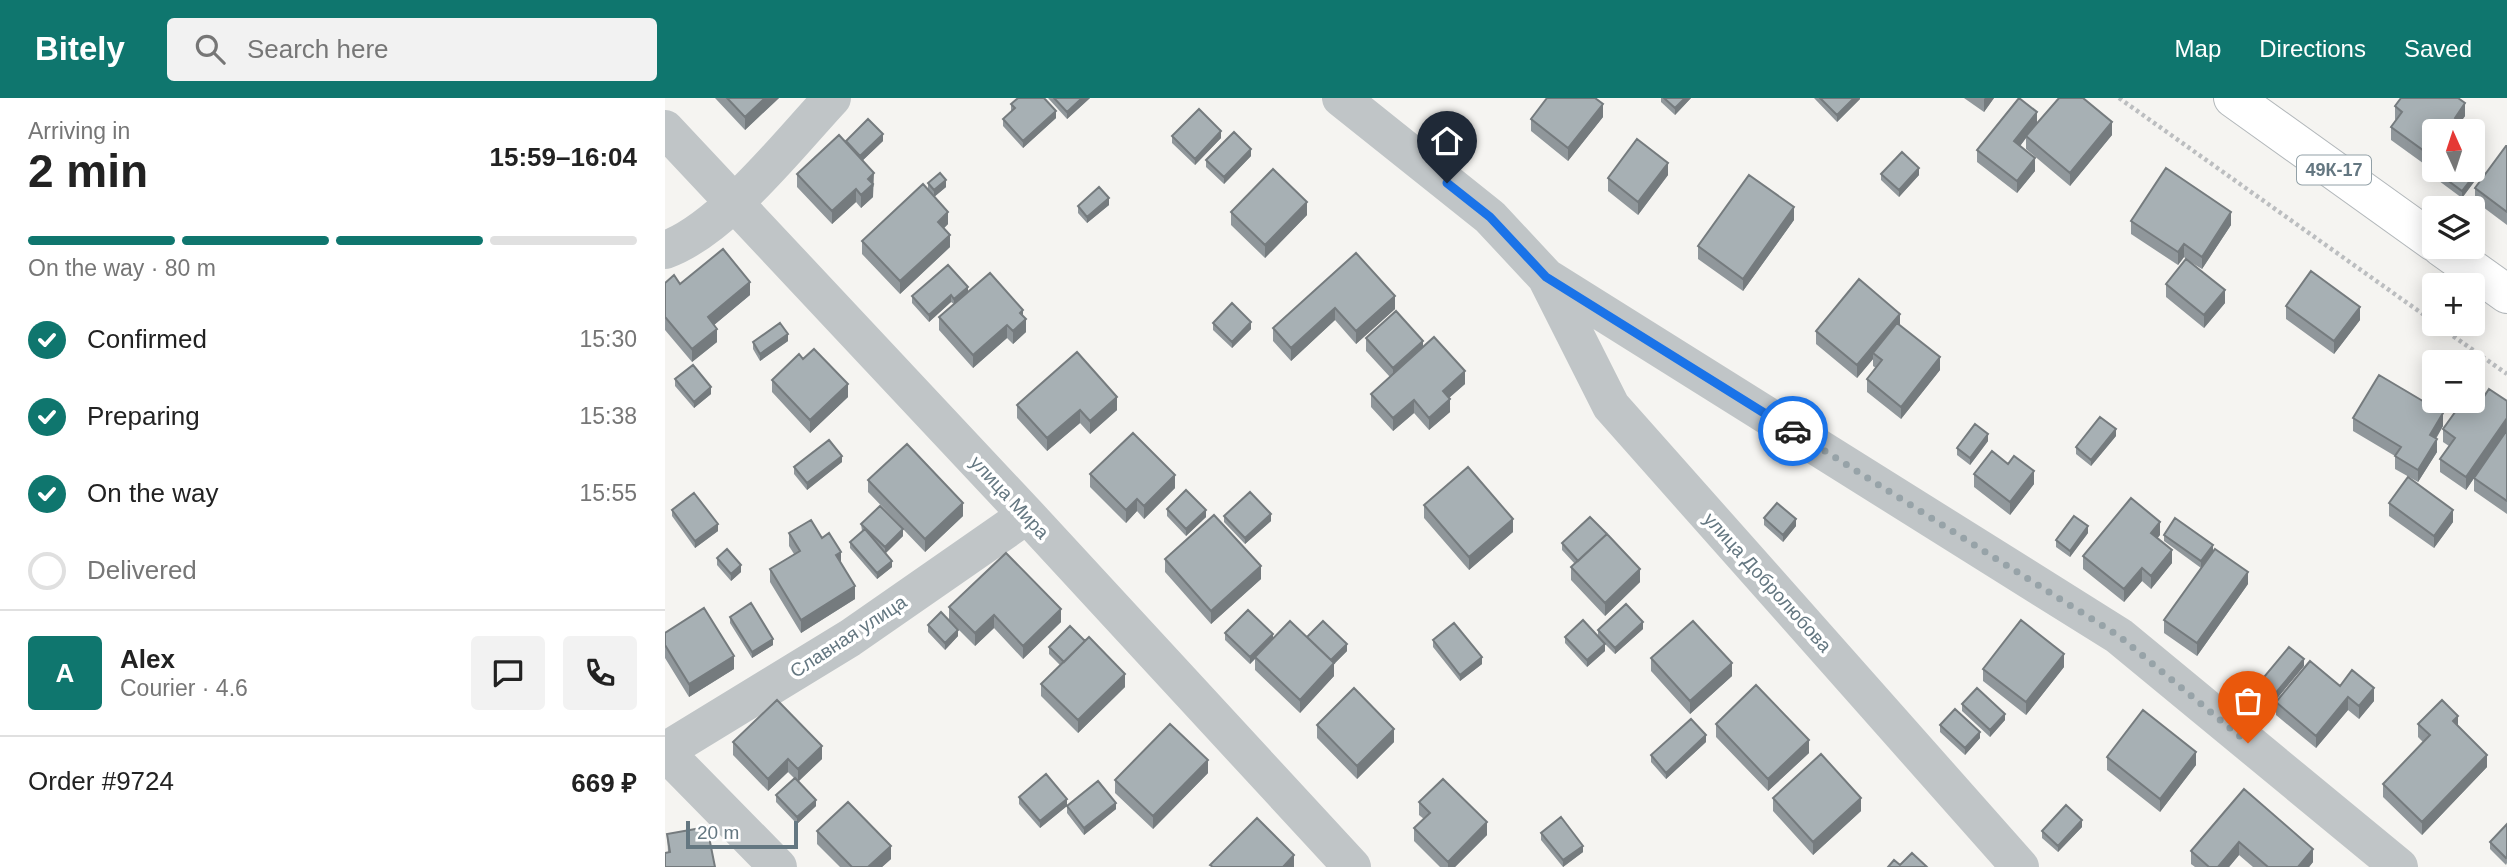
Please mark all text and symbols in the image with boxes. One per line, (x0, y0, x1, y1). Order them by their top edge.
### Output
search box (167, 18, 657, 81)
text: Bitely (35, 30, 125, 67)
icon: search (191, 30, 229, 68)
text: Search here (247, 34, 389, 64)
text: Map (2175, 35, 2221, 62)
text: Directions (2259, 35, 2366, 62)
text: Saved (2404, 35, 2472, 62)
pin (1417, 111, 1477, 183)
text: Arriving in (28, 118, 130, 144)
north arrow (2422, 119, 2485, 182)
map controls (2422, 119, 2485, 413)
icon: home (1428, 122, 1466, 160)
text: 15:59–16:04 (490, 142, 637, 172)
text: 2 min (28, 145, 148, 197)
road number: 49К-17 (2297, 156, 2371, 184)
button: layers (2422, 196, 2485, 259)
text: On the way · 80 m (28, 255, 216, 281)
button: + (2422, 273, 2485, 336)
icon: check (28, 321, 66, 359)
text: Confirmed (87, 324, 207, 354)
text: 15:30 (579, 326, 637, 352)
button: − (2422, 350, 2485, 413)
courier (1758, 396, 1828, 466)
icon: check (28, 398, 66, 436)
text: Preparing (87, 401, 200, 431)
text: 15:38 (579, 403, 637, 429)
icon: car (1774, 412, 1812, 450)
street label: улица Мира (966, 452, 1053, 543)
icon: check (28, 475, 66, 513)
text: On the way (87, 478, 219, 508)
text: 15:55 (579, 480, 637, 506)
street label: улица Добролюбова (1700, 508, 1836, 657)
text: Delivered (87, 555, 197, 585)
street label: Славная улица (786, 591, 911, 682)
button: chat (471, 636, 545, 710)
button: phone (563, 636, 637, 710)
text: Alex (120, 644, 175, 674)
text: A (56, 658, 74, 688)
pin (2218, 671, 2278, 743)
text: Courier · 4.6 (120, 675, 248, 701)
icon: bag (2229, 682, 2267, 720)
text: Order #9724 (28, 766, 174, 796)
text: 669 ₽ (571, 768, 637, 798)
scale bar (686, 818, 798, 850)
text: 20 m (697, 822, 739, 843)

